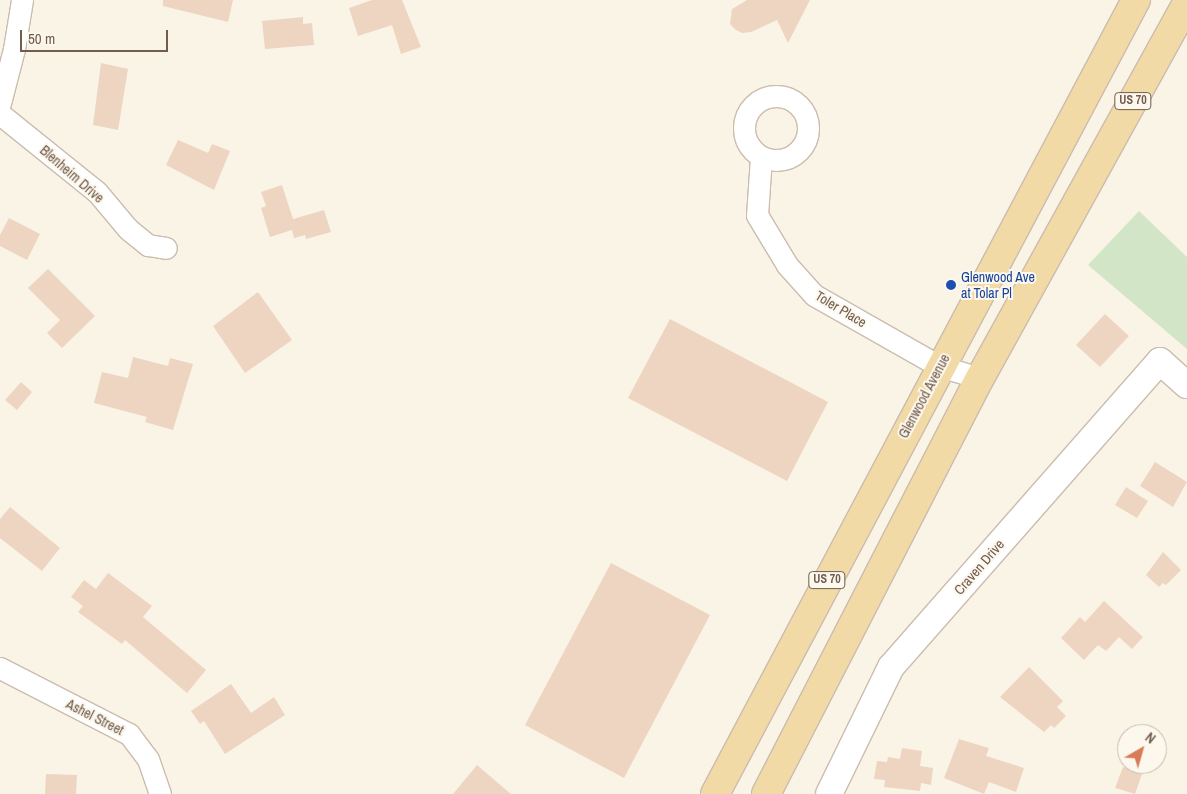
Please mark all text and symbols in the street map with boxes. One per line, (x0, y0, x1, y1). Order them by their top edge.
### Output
scale bar (22, 20, 170, 52)
text: 50 m (28, 28, 55, 49)
road number: US 70 (1114, 92, 1152, 110)
street label: Blenheim Drive (37, 142, 107, 206)
place label: Glenwood Ave at Tolar Pl (961, 269, 1035, 302)
marker: Glenwood Ave at Tolar Pl (945, 279, 957, 291)
street label: Toler Place (812, 287, 870, 331)
street label: Glenwood Avenue (895, 351, 953, 441)
street label: Craven Drive (950, 536, 1008, 598)
road number: US 70 (808, 570, 846, 590)
street label: Ashel Street (63, 695, 127, 739)
north arrow (1117, 724, 1167, 774)
text: N (1142, 728, 1159, 748)

